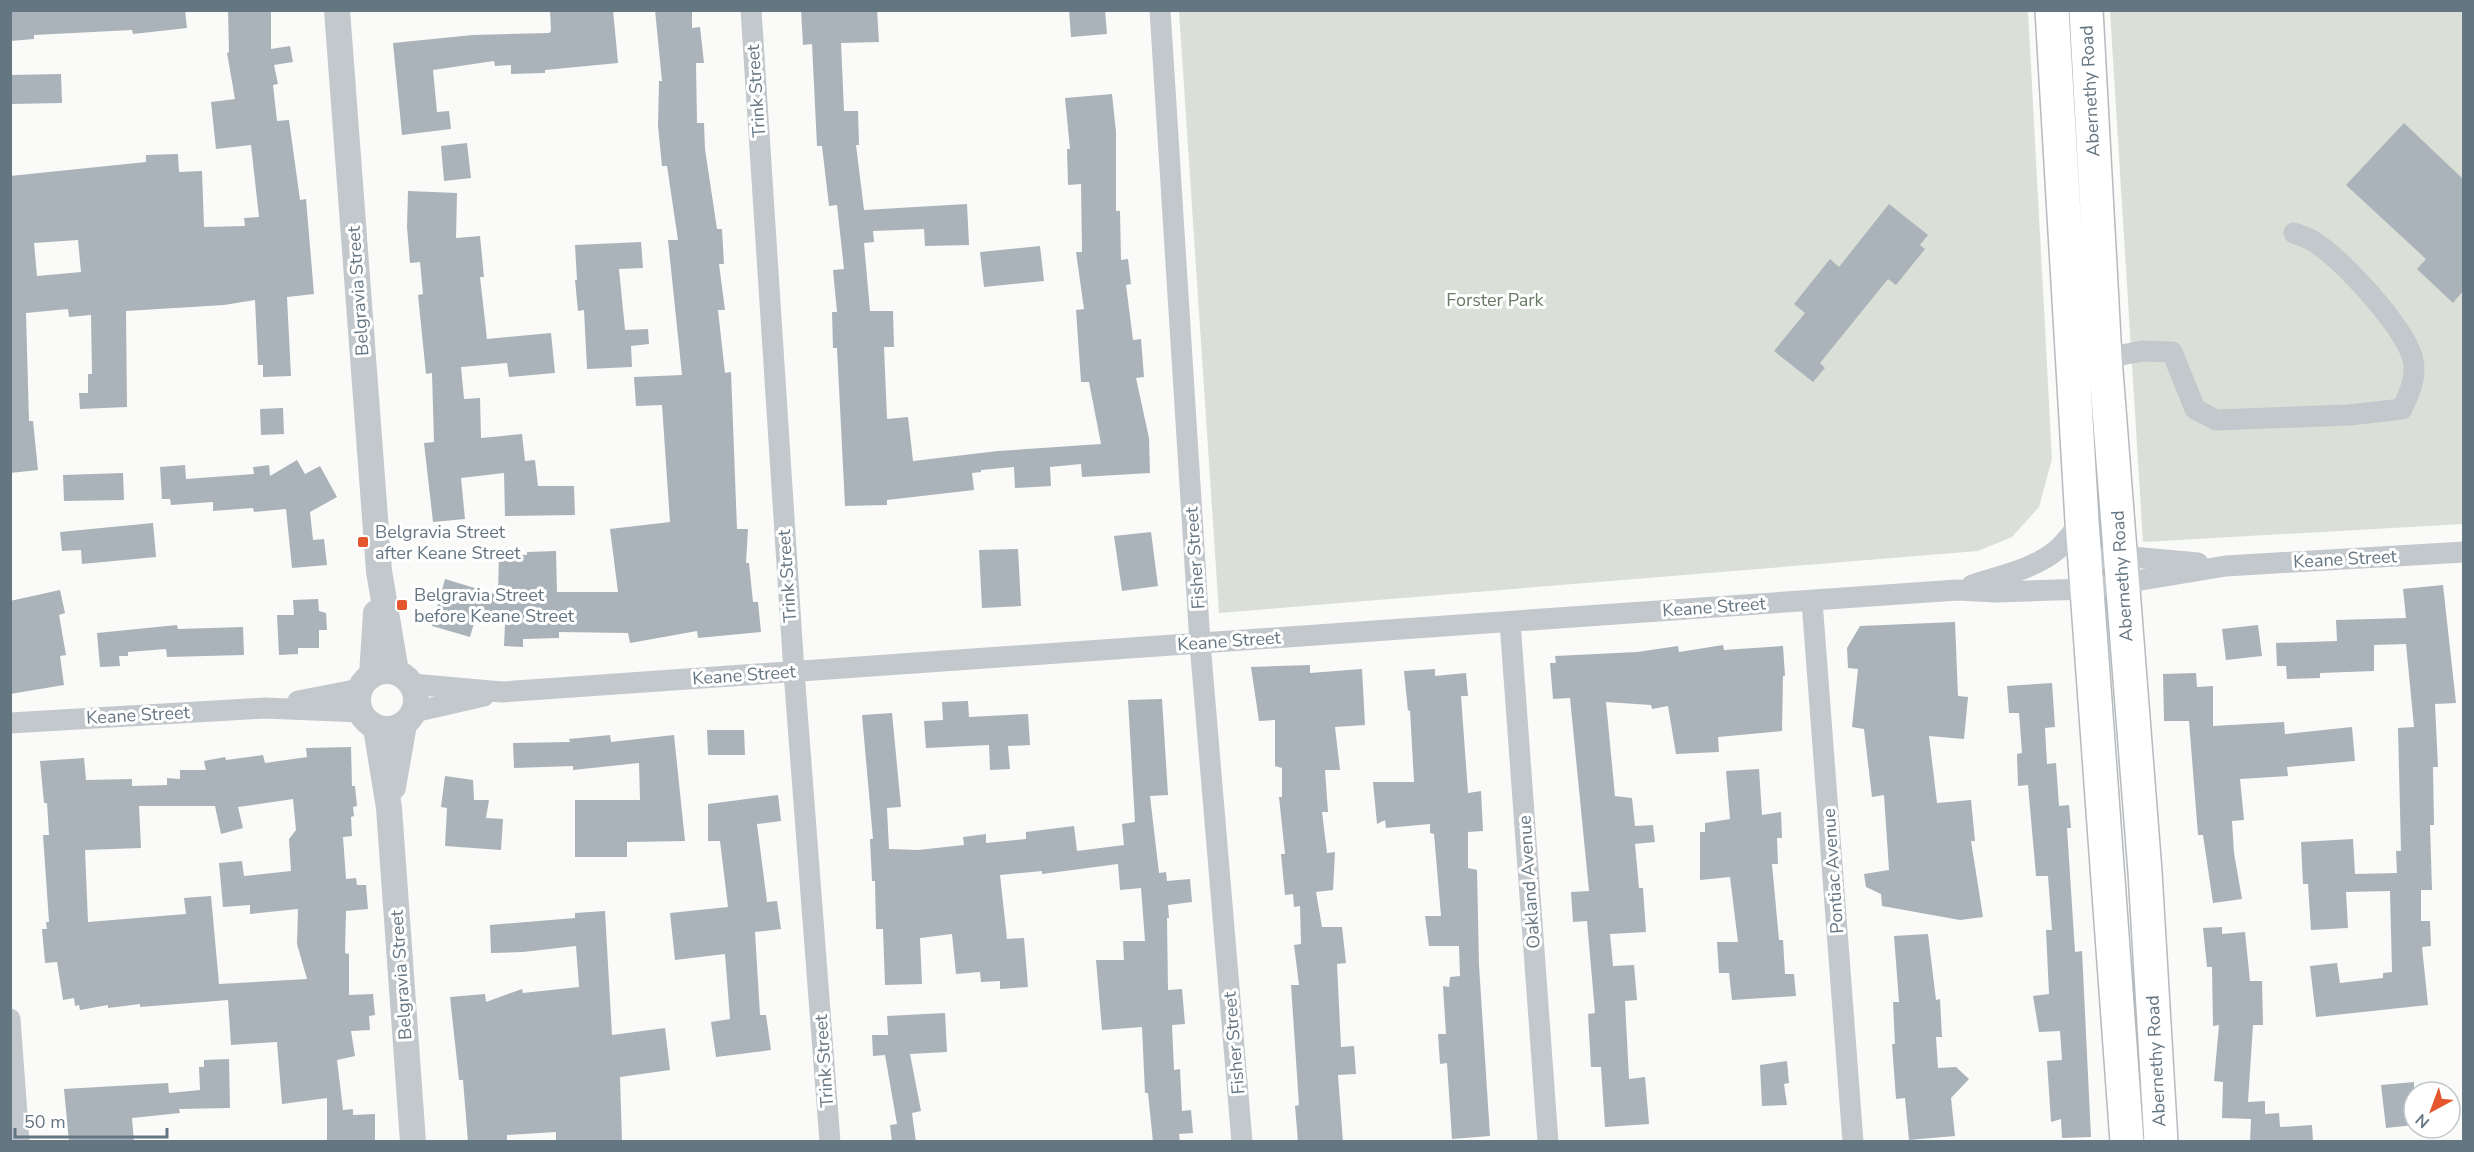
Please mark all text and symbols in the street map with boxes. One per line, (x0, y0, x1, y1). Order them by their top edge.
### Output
street label: Abernethy Road (2075, 25, 2105, 157)
street label: Trink Street (741, 43, 771, 138)
street label: Belgravia Street (341, 225, 375, 357)
park label: Forster Park (1446, 288, 1545, 312)
street label: Fisher Street (1179, 505, 1211, 610)
street label: Abernethy Road (2105, 510, 2139, 642)
place label: Belgravia Street after Keane Street (375, 520, 521, 565)
street label: Trink Street (772, 528, 802, 623)
marker: Belgravia Street after Keane Street (356, 535, 370, 549)
street label: Keane Street (2293, 544, 2398, 574)
place label: Belgravia Street before Keane Street (414, 583, 575, 628)
street label: Keane Street (1661, 591, 1767, 623)
marker: Belgravia Street before Keane Street (395, 598, 409, 612)
street label: Keane Street (1176, 625, 1282, 657)
street label: Keane Street (691, 659, 797, 691)
street label: Keane Street (86, 700, 191, 730)
street label: Pontiac Avenue (1817, 808, 1849, 934)
street label: Oakland Avenue (1512, 814, 1546, 950)
street label: Belgravia Street (384, 909, 418, 1041)
street label: Fisher Street (1218, 990, 1250, 1095)
street label: Abernethy Road (2141, 995, 2171, 1127)
street label: Trink Street (809, 1013, 839, 1108)
north arrow (2402, 1080, 2462, 1140)
scale bar (15, 1101, 166, 1139)
text: N (2411, 1108, 2435, 1133)
text: 50 m (24, 1110, 66, 1134)

